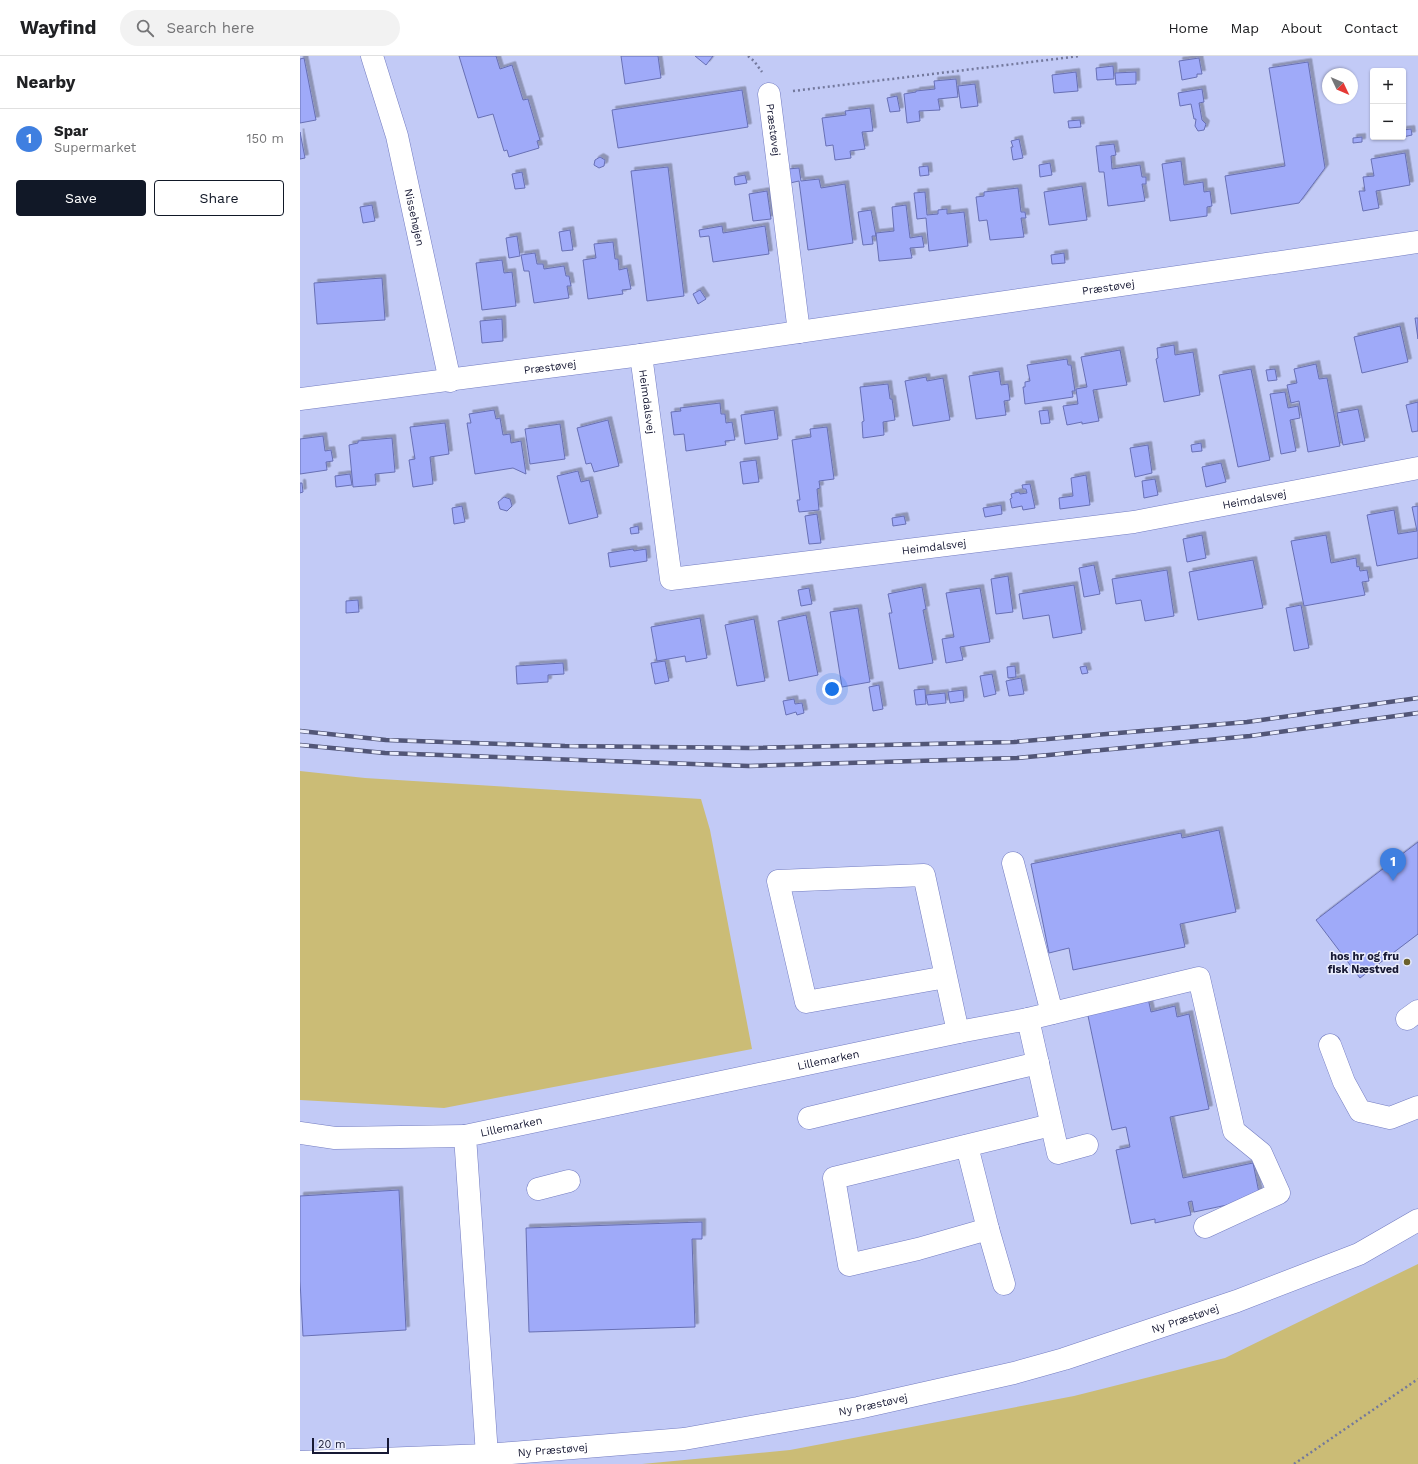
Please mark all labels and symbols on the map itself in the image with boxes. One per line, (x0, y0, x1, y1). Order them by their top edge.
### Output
north arrow (1322, 68, 1358, 104)
street label: Præstøvej (764, 103, 783, 157)
street label: Nissehøjen (402, 187, 427, 247)
street label: Præstøvej (1081, 277, 1135, 297)
street label: Præstøvej (523, 357, 577, 377)
street label: Heimdalsvej (636, 369, 658, 435)
street label: Heimdalsvej (1221, 487, 1288, 512)
street label: Heimdalsvej (901, 536, 967, 557)
your location (822, 679, 842, 699)
pin: 1 (1380, 848, 1406, 881)
place label: hos hr og fru fisk Næstved (1328, 950, 1399, 976)
marker: hos hr og fru fisk Næstved (1402, 957, 1412, 967)
street label: Lillemarken (796, 1047, 860, 1072)
street label: Lillemarken (479, 1113, 543, 1139)
street label: Ny Præstøvej (1150, 1301, 1220, 1336)
street label: Ny Præstøvej (838, 1391, 909, 1418)
scale bar (312, 1436, 389, 1455)
street label: Ny Præstøvej (517, 1440, 588, 1459)

